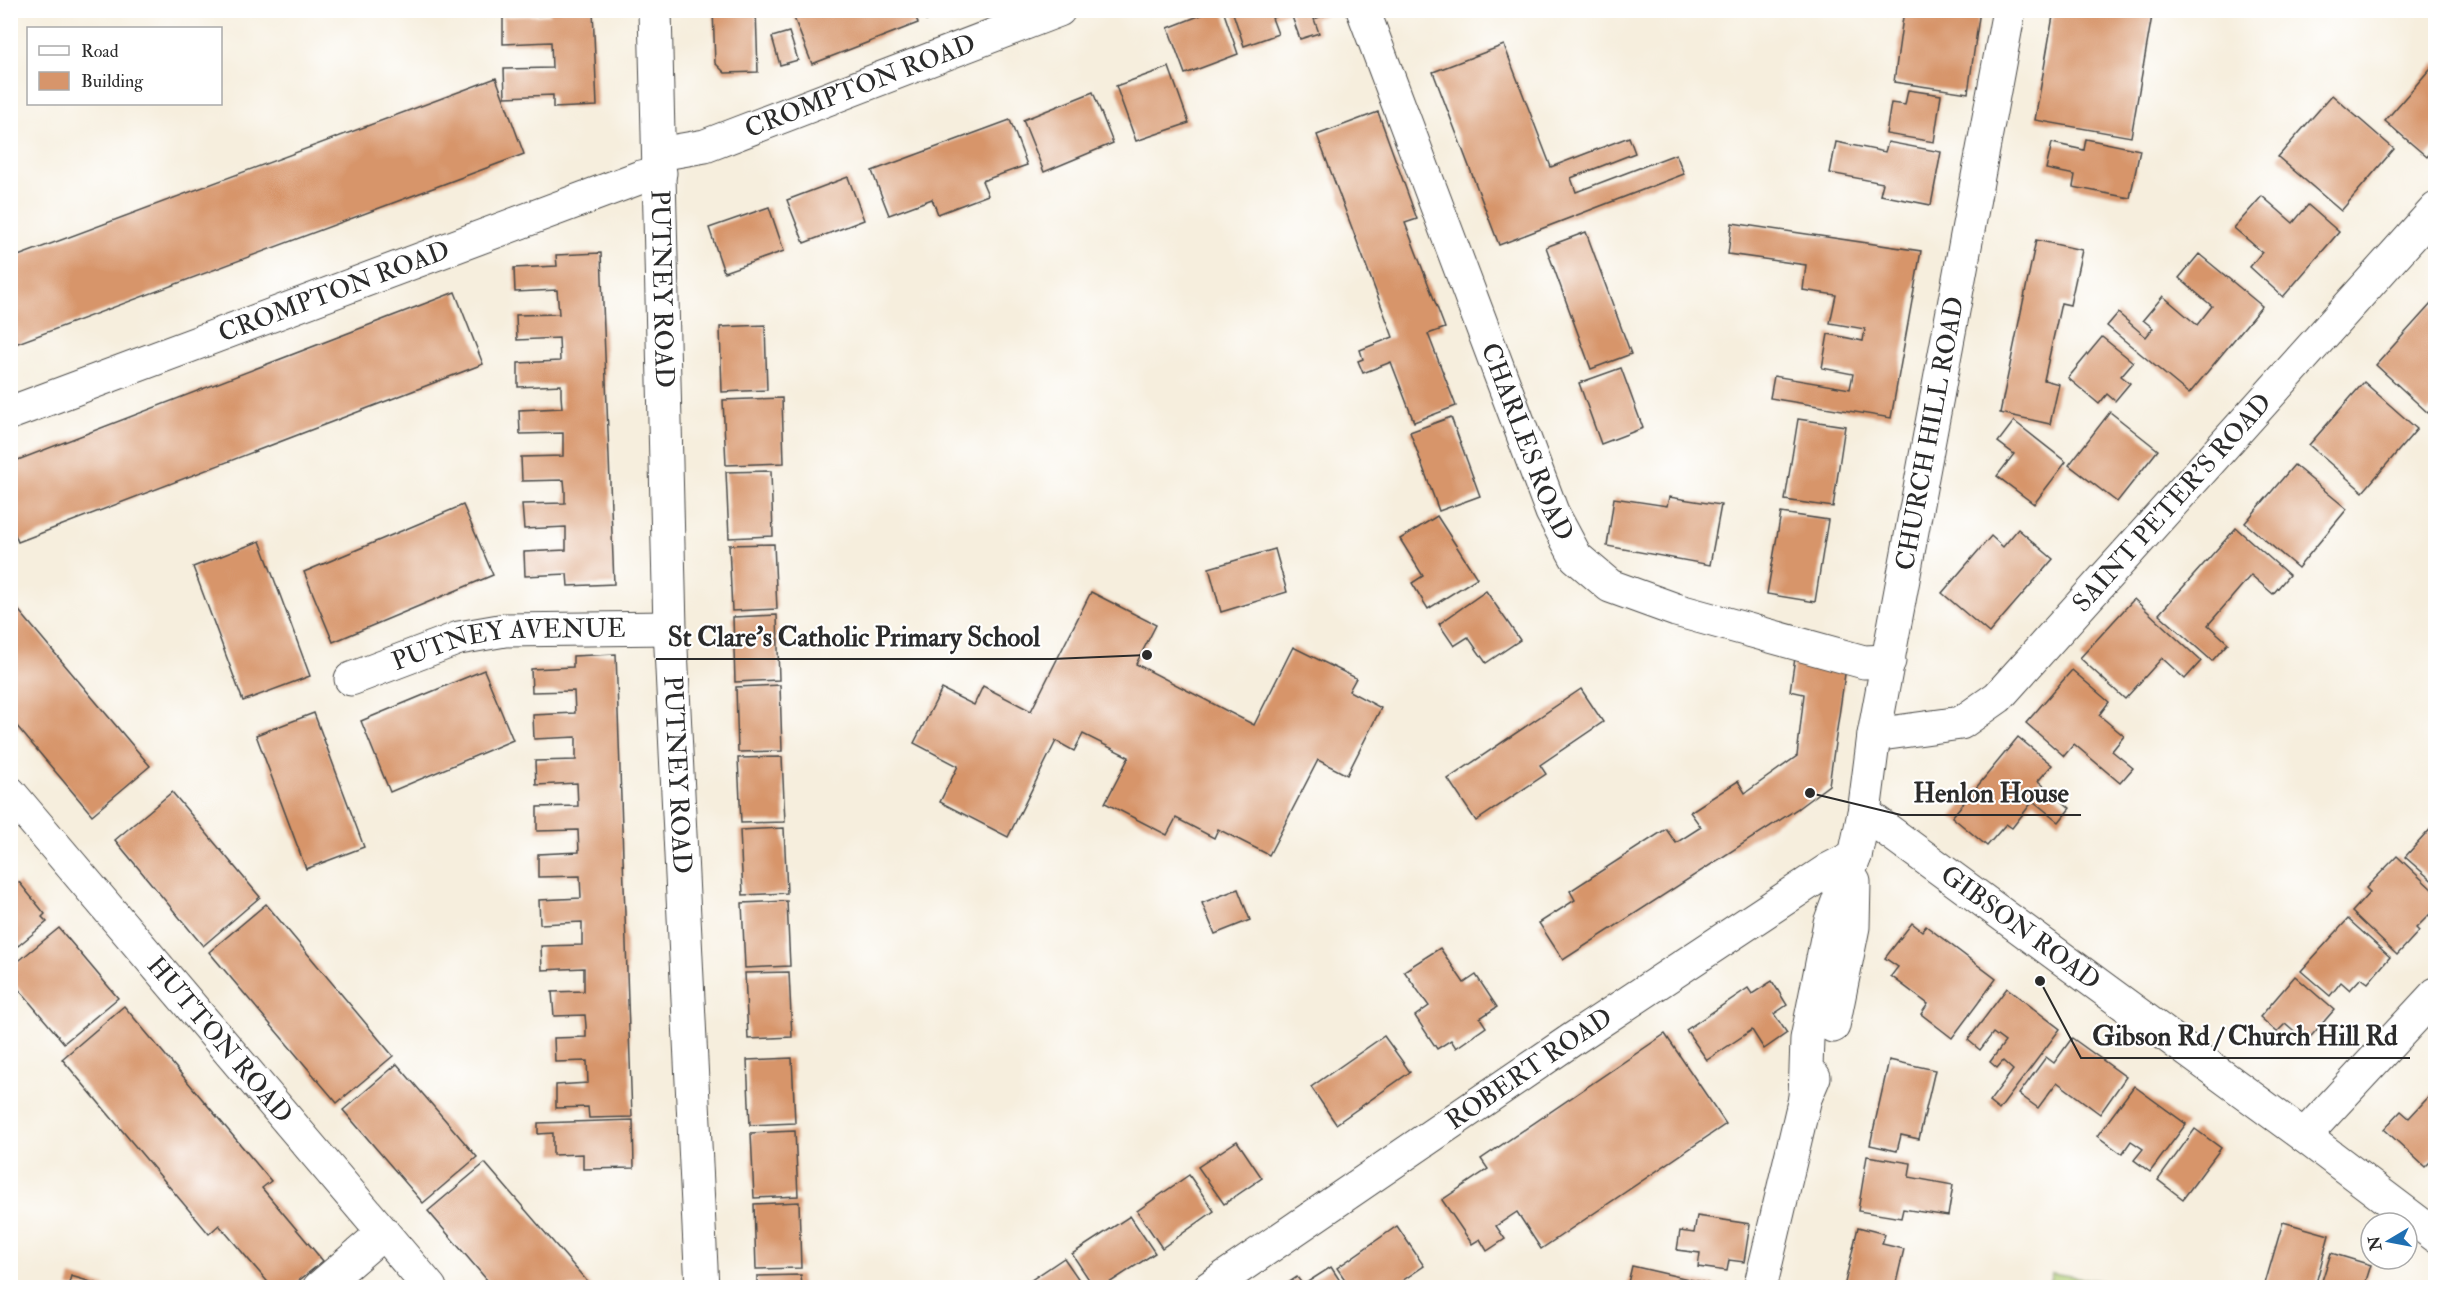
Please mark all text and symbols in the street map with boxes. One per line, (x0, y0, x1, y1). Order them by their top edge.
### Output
legend (27, 27, 222, 105)
street label: CROMPTON ROAD (740, 28, 980, 145)
text: Road (81, 40, 119, 63)
text: Building (81, 70, 144, 93)
street label: PUTNEY ROAD (643, 189, 680, 388)
street label: CROMPTON ROAD (214, 234, 454, 350)
street label: CHURCH HILL ROAD (1889, 294, 1971, 573)
street label: CHARLES ROAD (1474, 339, 1580, 546)
street label: SAINT PETER'S ROAD (2066, 387, 2279, 619)
street label: PUTNEY AVENUE (388, 613, 626, 678)
callout: St Clare's Catholic Primary School (656, 614, 1052, 659)
text: St Clare's Catholic Primary School (668, 621, 1041, 655)
street label: PUTNEY ROAD (656, 675, 698, 874)
callout: Henlon House (1901, 770, 2081, 815)
text: Henlon House (1913, 777, 2070, 810)
street label: GIBSON ROAD (1934, 859, 2106, 997)
street label: HUTTON ROAD (140, 950, 299, 1130)
street label: ROBERT ROAD (1440, 1001, 1619, 1137)
callout: Gibson Rd / Church Hill Rd (2081, 1013, 2410, 1058)
text: Gibson Rd / Church Hill Rd (2092, 1020, 2398, 1053)
north arrow (2359, 1211, 2419, 1271)
text: N (2364, 1234, 2386, 1253)

